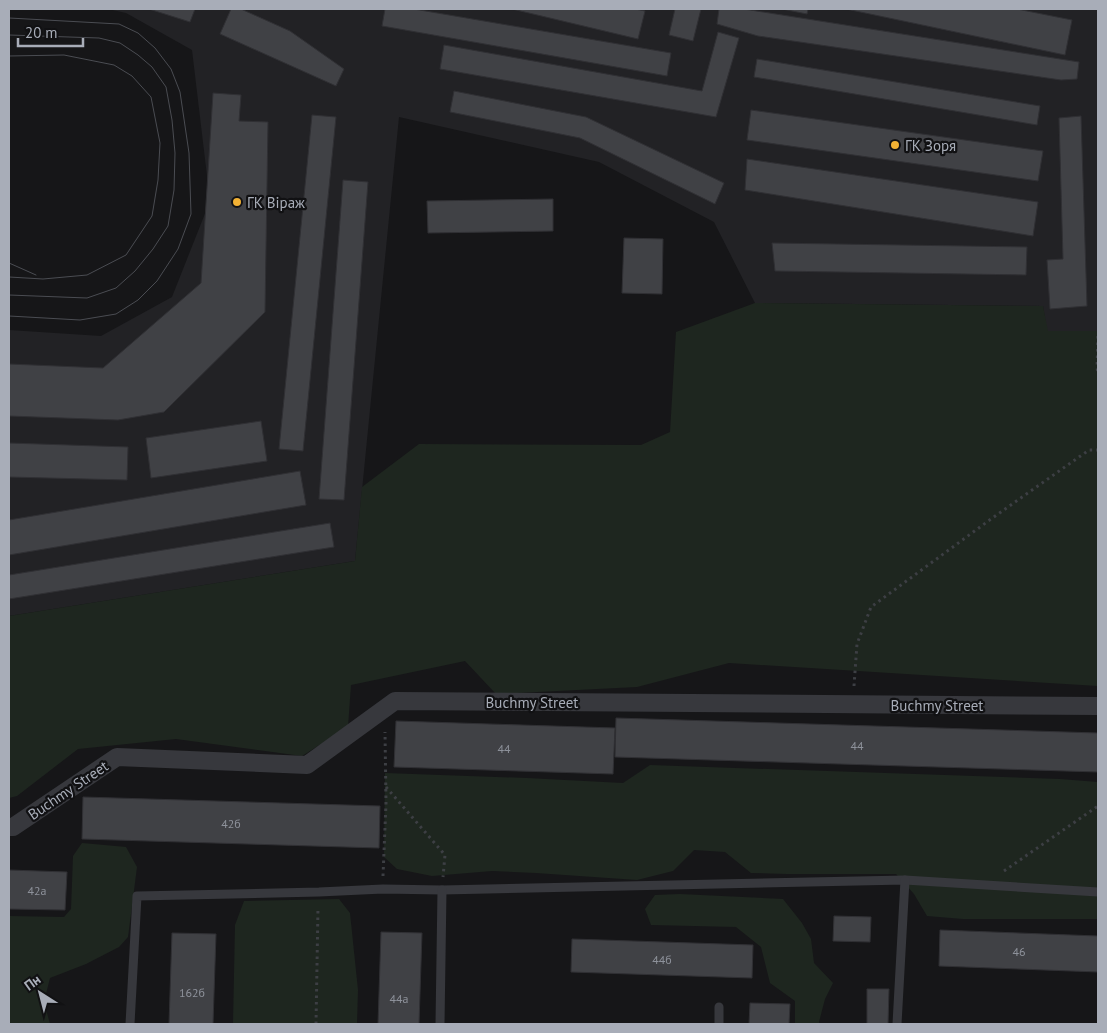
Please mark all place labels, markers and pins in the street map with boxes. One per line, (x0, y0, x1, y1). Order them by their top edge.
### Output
place label: ГК Зоря (905, 136, 956, 155)
marker: ГК Зоря (889, 139, 901, 151)
place label: ГК Віраж (247, 193, 305, 212)
marker: ГК Віраж (231, 196, 243, 208)

